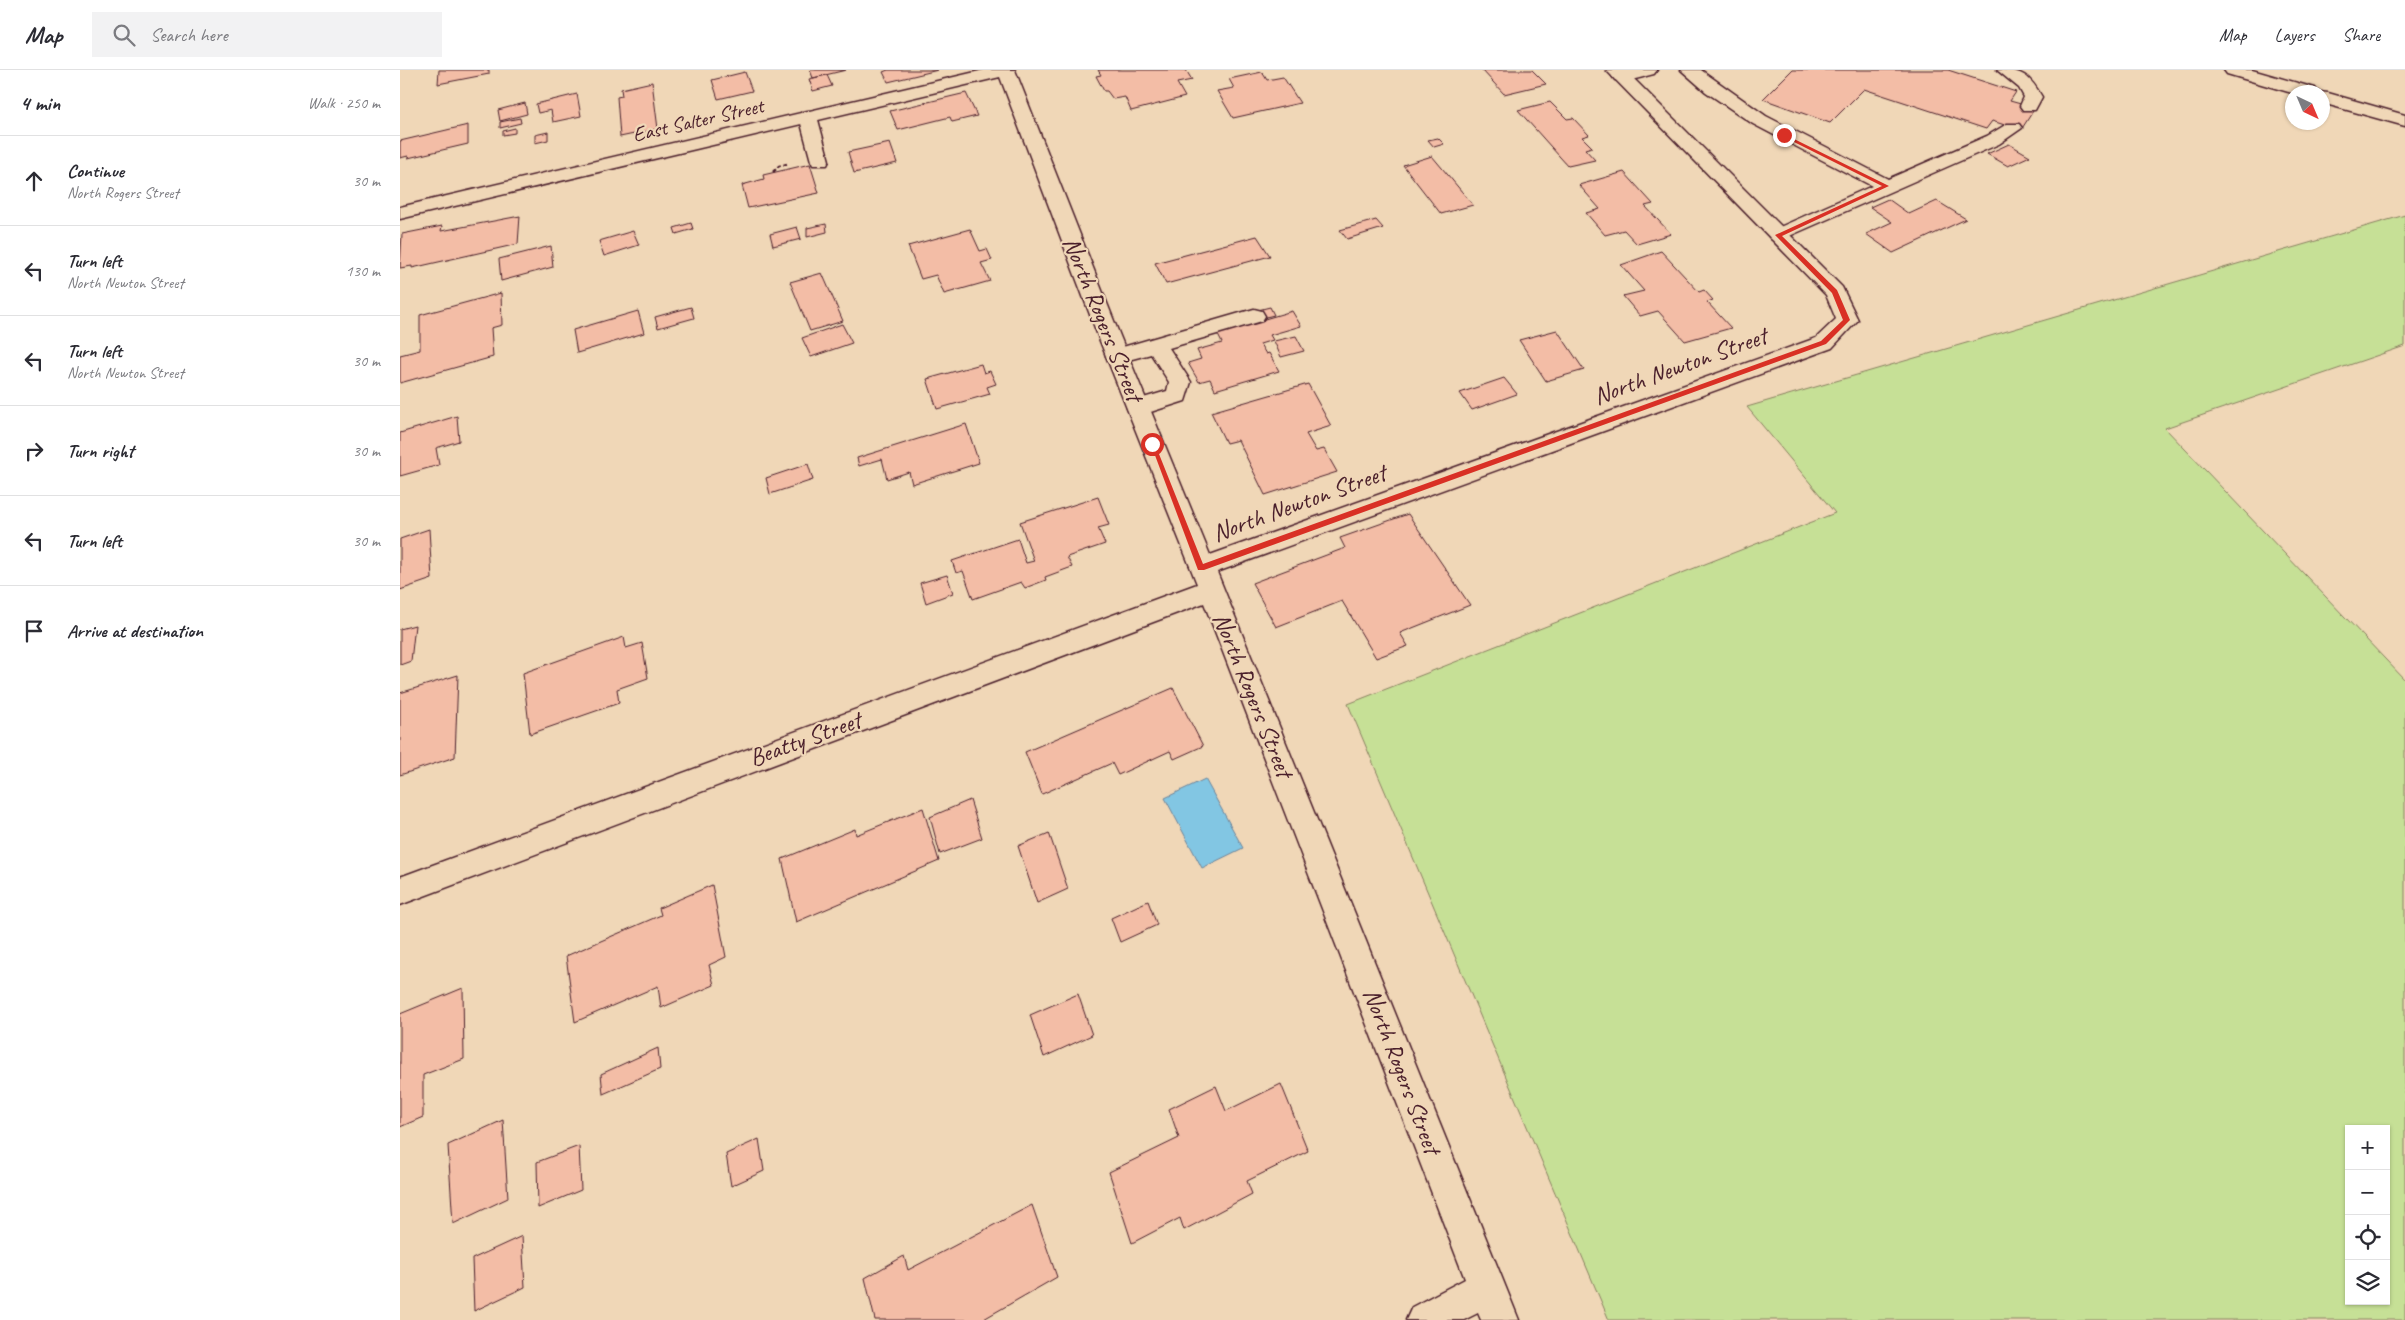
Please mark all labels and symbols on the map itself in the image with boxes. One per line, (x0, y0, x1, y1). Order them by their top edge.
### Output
north arrow (2285, 85, 2330, 130)
street label: East Salter Street (630, 92, 768, 148)
route end (1773, 124, 1796, 147)
street label: North Rogers Street (1055, 232, 1152, 409)
street label: North Newton Street (1589, 318, 1775, 412)
route start (1141, 433, 1164, 456)
street label: North Newton Street (1208, 455, 1394, 549)
street label: North Rogers Street (1205, 608, 1302, 785)
street label: Beatty Street (745, 703, 869, 774)
street label: North Rogers Street (1356, 984, 1450, 1162)

